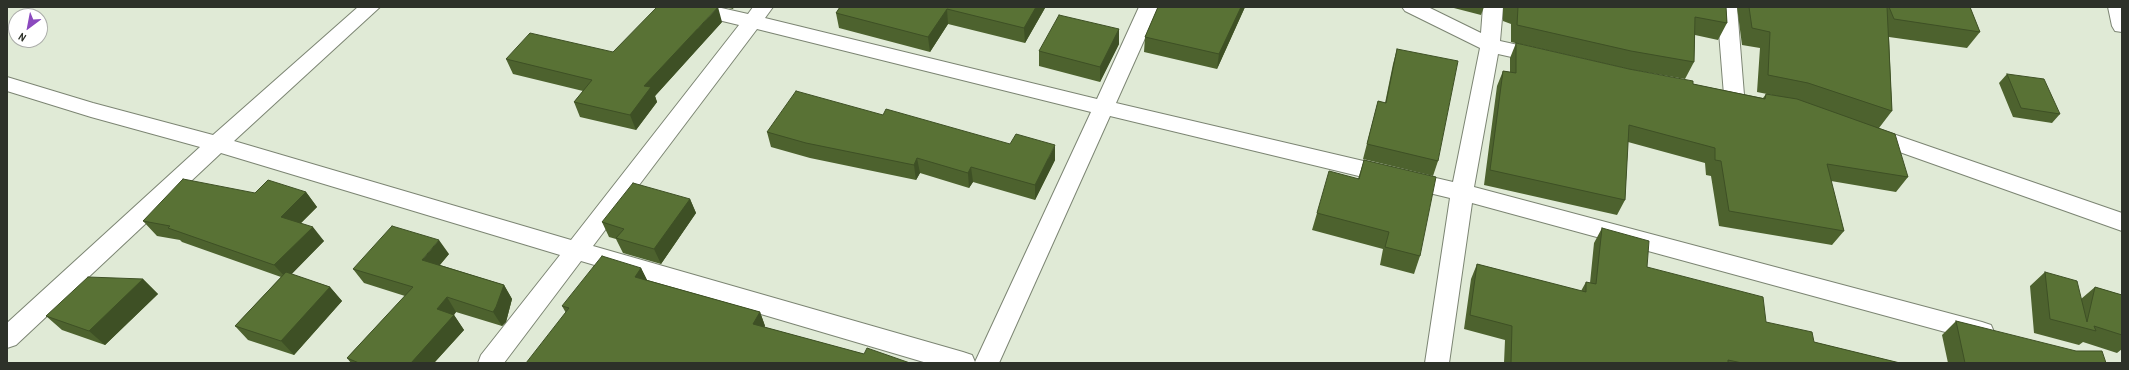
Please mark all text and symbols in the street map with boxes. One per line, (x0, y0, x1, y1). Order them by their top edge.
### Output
north arrow (8, 8, 48, 48)
text: N (16, 30, 29, 45)

